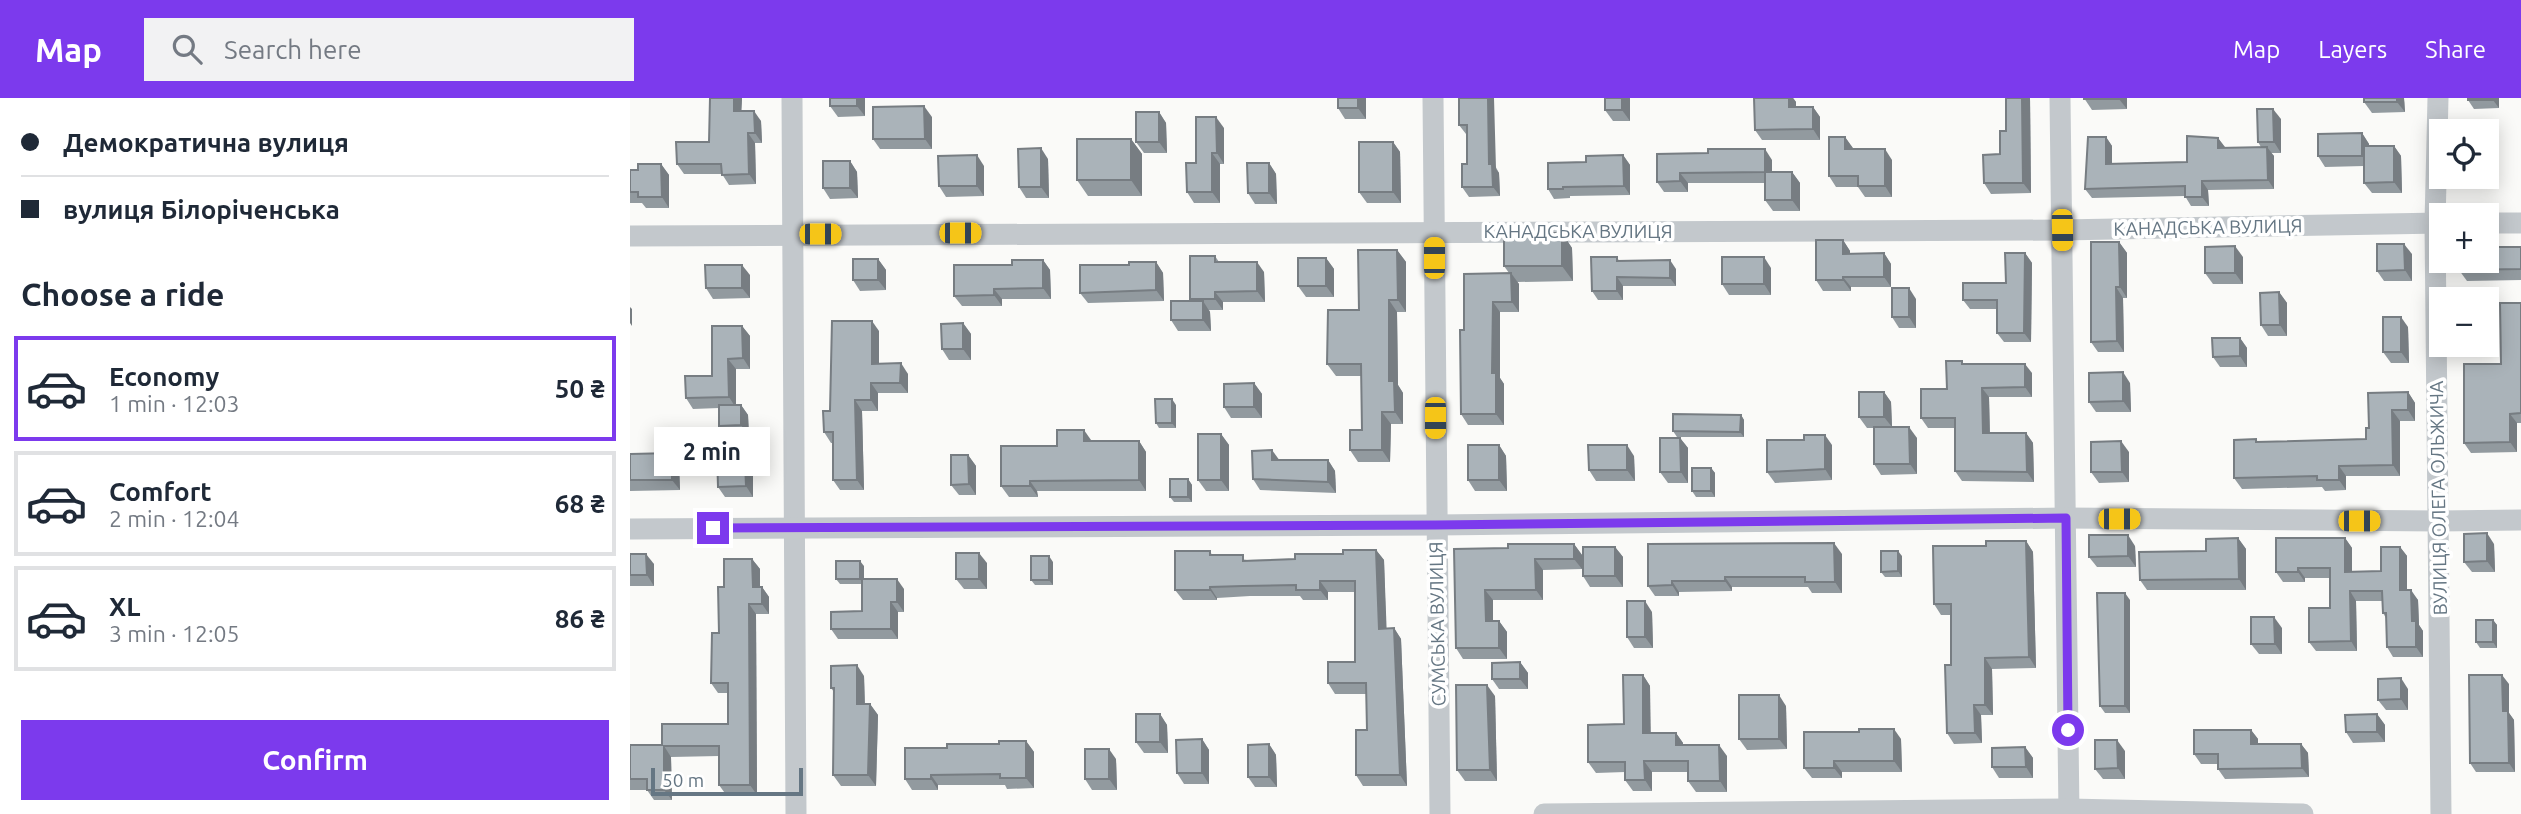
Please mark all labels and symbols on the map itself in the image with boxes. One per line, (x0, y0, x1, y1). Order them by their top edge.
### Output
car (2052, 209, 2073, 251)
street label: КАНАДСЬКА ВУЛИЦЯ (2113, 214, 2303, 240)
street label: КАНАДСЬКА ВУЛИЦЯ (1483, 220, 1673, 242)
car (940, 223, 982, 244)
car (800, 224, 842, 245)
car (1424, 237, 1445, 279)
street label: ВУЛИЦЯ ОЛЕГА ОЛЬЖИЧА (2425, 380, 2451, 615)
car (1425, 397, 1446, 439)
callout: 2 min (655, 426, 771, 476)
car (2099, 509, 2141, 530)
car (2339, 511, 2381, 532)
route end (697, 512, 729, 544)
street label: СУМСЬКА ВУЛИЦЯ (1425, 541, 1449, 707)
route start (2052, 714, 2084, 746)
scale bar (651, 765, 803, 797)

